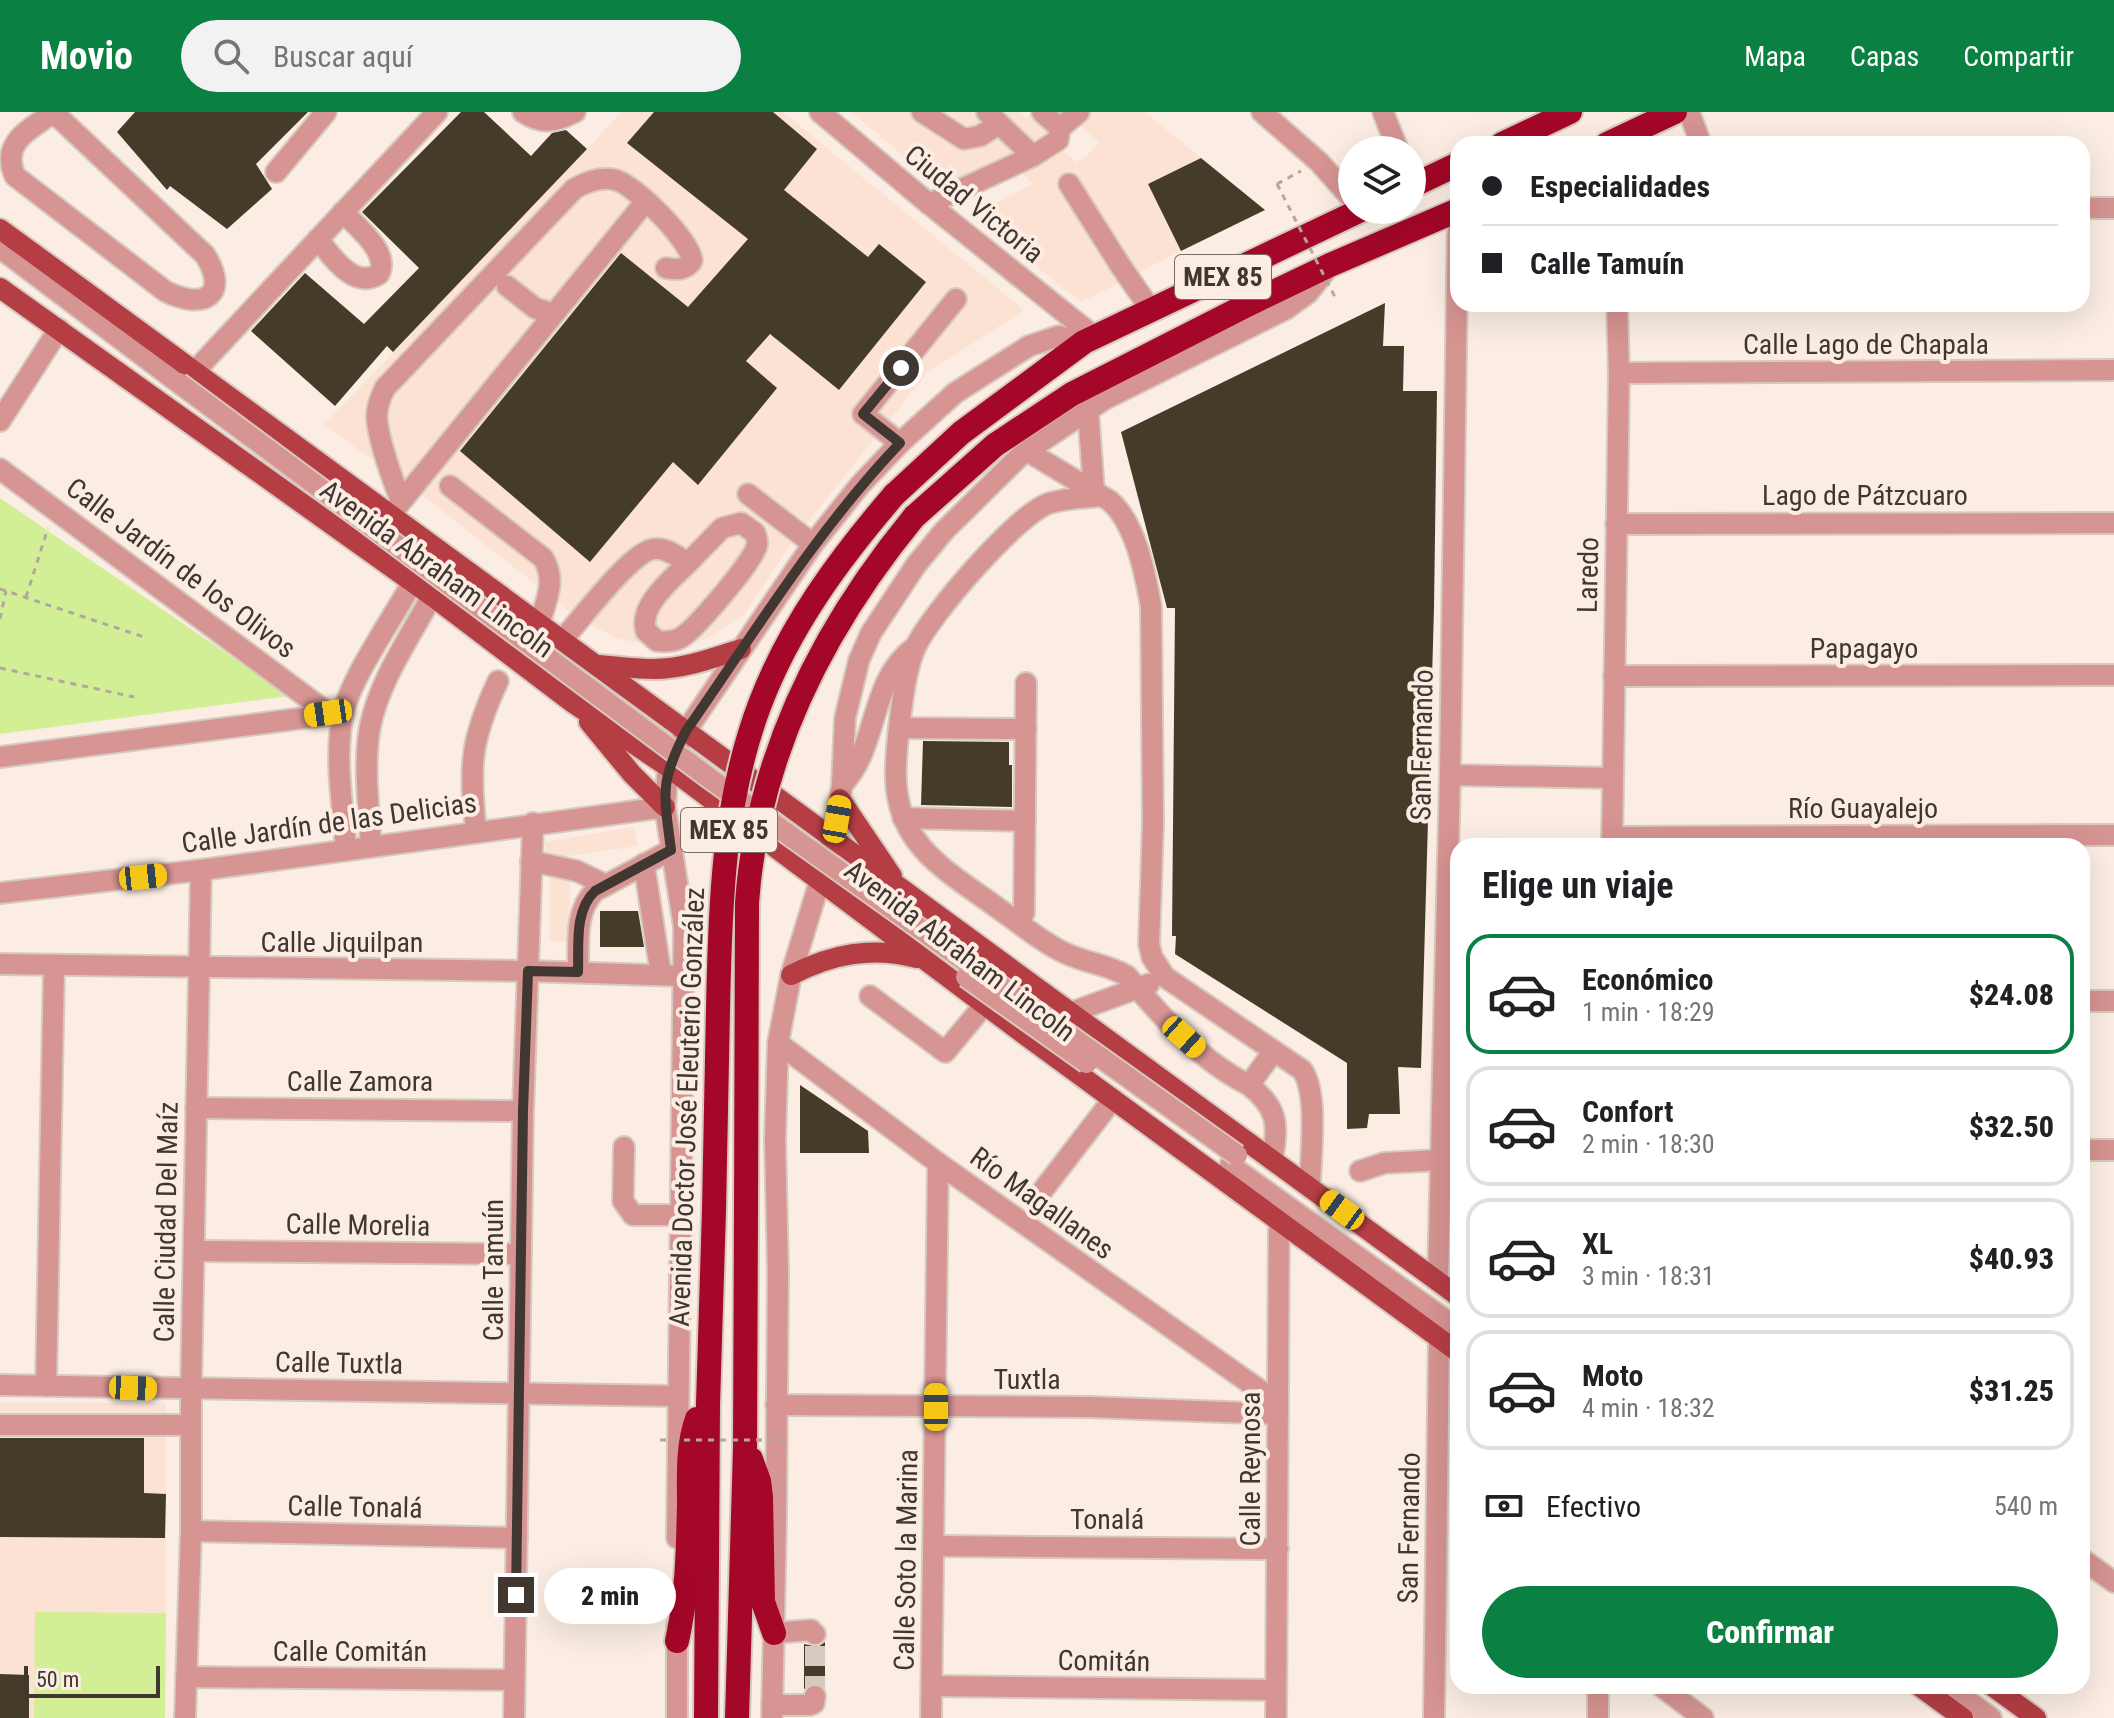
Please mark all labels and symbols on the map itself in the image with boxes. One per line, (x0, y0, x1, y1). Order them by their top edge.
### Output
street label: Ciudad Victoria (898, 138, 1050, 270)
road number: MEX 85 (1175, 255, 1271, 299)
street label: Calle Lago de Chapala (1743, 328, 1989, 361)
route start (883, 350, 919, 386)
street label: Calle Jardín de los Olivos (60, 471, 302, 665)
street label: Avenida Abraham Lincoln (314, 473, 560, 665)
street label: Lago de Pátzcuaro (1762, 479, 1968, 512)
street label: Laredo (1571, 537, 1605, 613)
street label: Papagayo (1810, 632, 1918, 665)
street label: San Fernando (1404, 669, 1440, 821)
car (303, 698, 353, 728)
street label: Calle Jardín de las Delicias (179, 786, 479, 860)
street label: Río Guayalejo (1788, 792, 1938, 825)
car (821, 793, 853, 845)
road number: MEX 85 (681, 808, 777, 852)
street label: Avenida Abraham Lincoln (838, 854, 1082, 1048)
car (118, 863, 168, 891)
street label: Avenida Doctor José Eleuterio González (663, 887, 711, 1327)
street label: Calle Jiquilpan (261, 926, 423, 959)
car (1158, 1012, 1210, 1062)
street label: Calle Zamora (287, 1065, 433, 1098)
street label: Calle Ciudad Del Maíz (147, 1101, 185, 1343)
street label: Río Magallanes (964, 1140, 1120, 1266)
car (1316, 1186, 1368, 1234)
street label: Calle Tamuín (477, 1199, 510, 1341)
street label: Calle Morelia (285, 1207, 431, 1243)
street label: Calle Tuxtla (275, 1345, 403, 1381)
street label: Tuxtla (993, 1363, 1061, 1396)
car (109, 1375, 157, 1401)
car (924, 1383, 948, 1431)
street label: Calle Reynosa (1234, 1392, 1267, 1546)
street label: Calle Soto la Marina (888, 1449, 924, 1671)
street label: San Fernando (1391, 1452, 1427, 1604)
street label: Calle Tonalá (287, 1489, 423, 1525)
street label: Tonalá (1070, 1503, 1144, 1536)
callout: 2 min (544, 1567, 676, 1623)
route end (498, 1577, 534, 1613)
street label: Calle Comitán (273, 1635, 427, 1668)
street label: Comitán (1057, 1644, 1151, 1678)
scale bar (24, 1662, 160, 1698)

